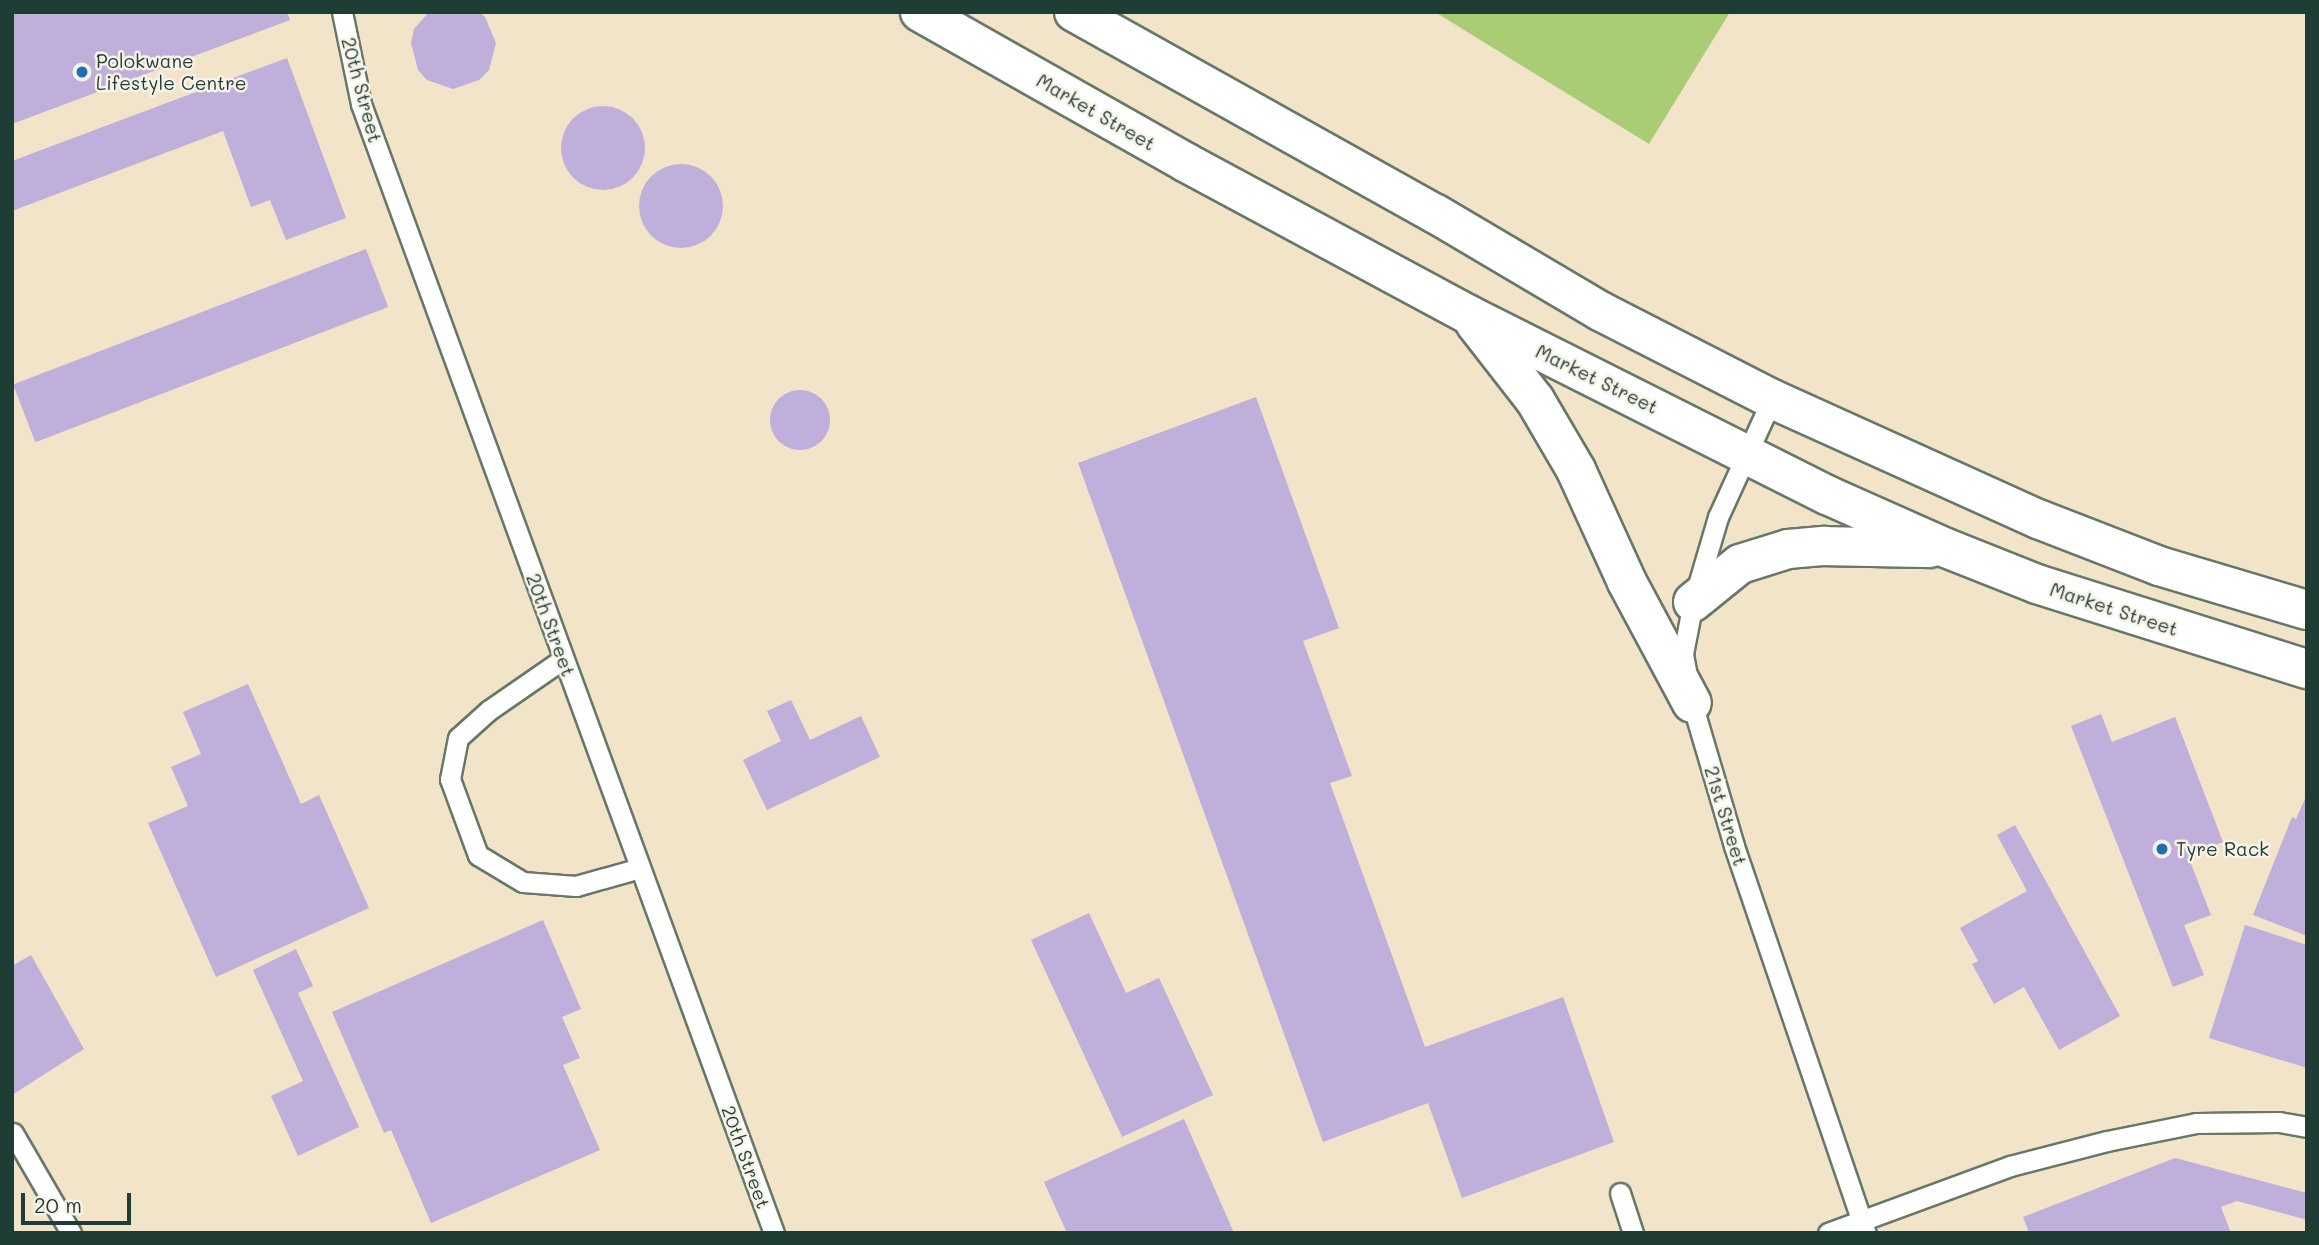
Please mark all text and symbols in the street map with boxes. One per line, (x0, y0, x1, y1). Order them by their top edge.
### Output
street label: 20th Street (337, 35, 387, 145)
place label: Polokwane Lifestyle Centre (96, 50, 247, 94)
marker: Polokwane Lifestyle Centre (74, 64, 90, 80)
street label: Market Street (1033, 69, 1159, 155)
street label: Market Street (1532, 340, 1662, 418)
street label: 20th Street (522, 570, 580, 680)
street label: Market Street (2047, 578, 2181, 640)
street label: 21st Street (1700, 763, 1752, 869)
place label: Tyre Rack (2176, 838, 2269, 860)
marker: Tyre Rack (2154, 841, 2170, 857)
street label: 20th Street (717, 1102, 775, 1212)
scale bar (24, 1178, 135, 1222)
text: 20 m (34, 1191, 82, 1218)

